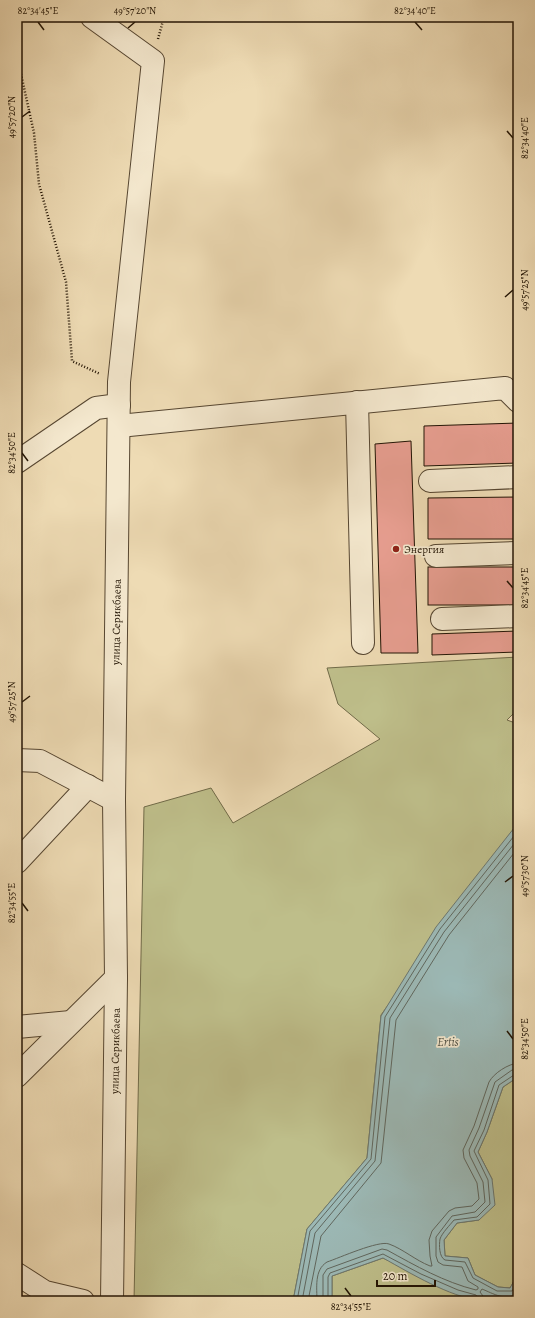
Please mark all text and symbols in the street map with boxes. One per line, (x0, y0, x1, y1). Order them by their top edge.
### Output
text: 82°34'45"E (18, 4, 58, 17)
text: 49°57'20"N (114, 4, 156, 17)
text: 82°34'40"E (394, 4, 436, 17)
text: 49°57'20"N (5, 96, 18, 138)
text: 82°34'40"E (518, 117, 531, 159)
text: 49°57'25"N (518, 269, 531, 311)
text: 82°34'50"E (5, 432, 18, 474)
place label: Энергия (404, 542, 444, 557)
marker: Энергия (391, 544, 401, 554)
text: 82°34'45"E (518, 568, 531, 608)
street label: улица Серикбаева (108, 578, 125, 666)
text: 49°57'25"N (5, 681, 18, 723)
text: 49°57'30"N (518, 855, 531, 897)
text: 82°34'55"E (5, 883, 18, 923)
street label: улица Серикбаева (107, 1007, 124, 1095)
text: 82°34'50"E (518, 1018, 531, 1060)
water label: Ertis (437, 1034, 459, 1050)
scale bar (377, 1262, 435, 1288)
text: 20 m (383, 1268, 407, 1284)
text: 82°34'55"E (331, 1300, 371, 1313)

